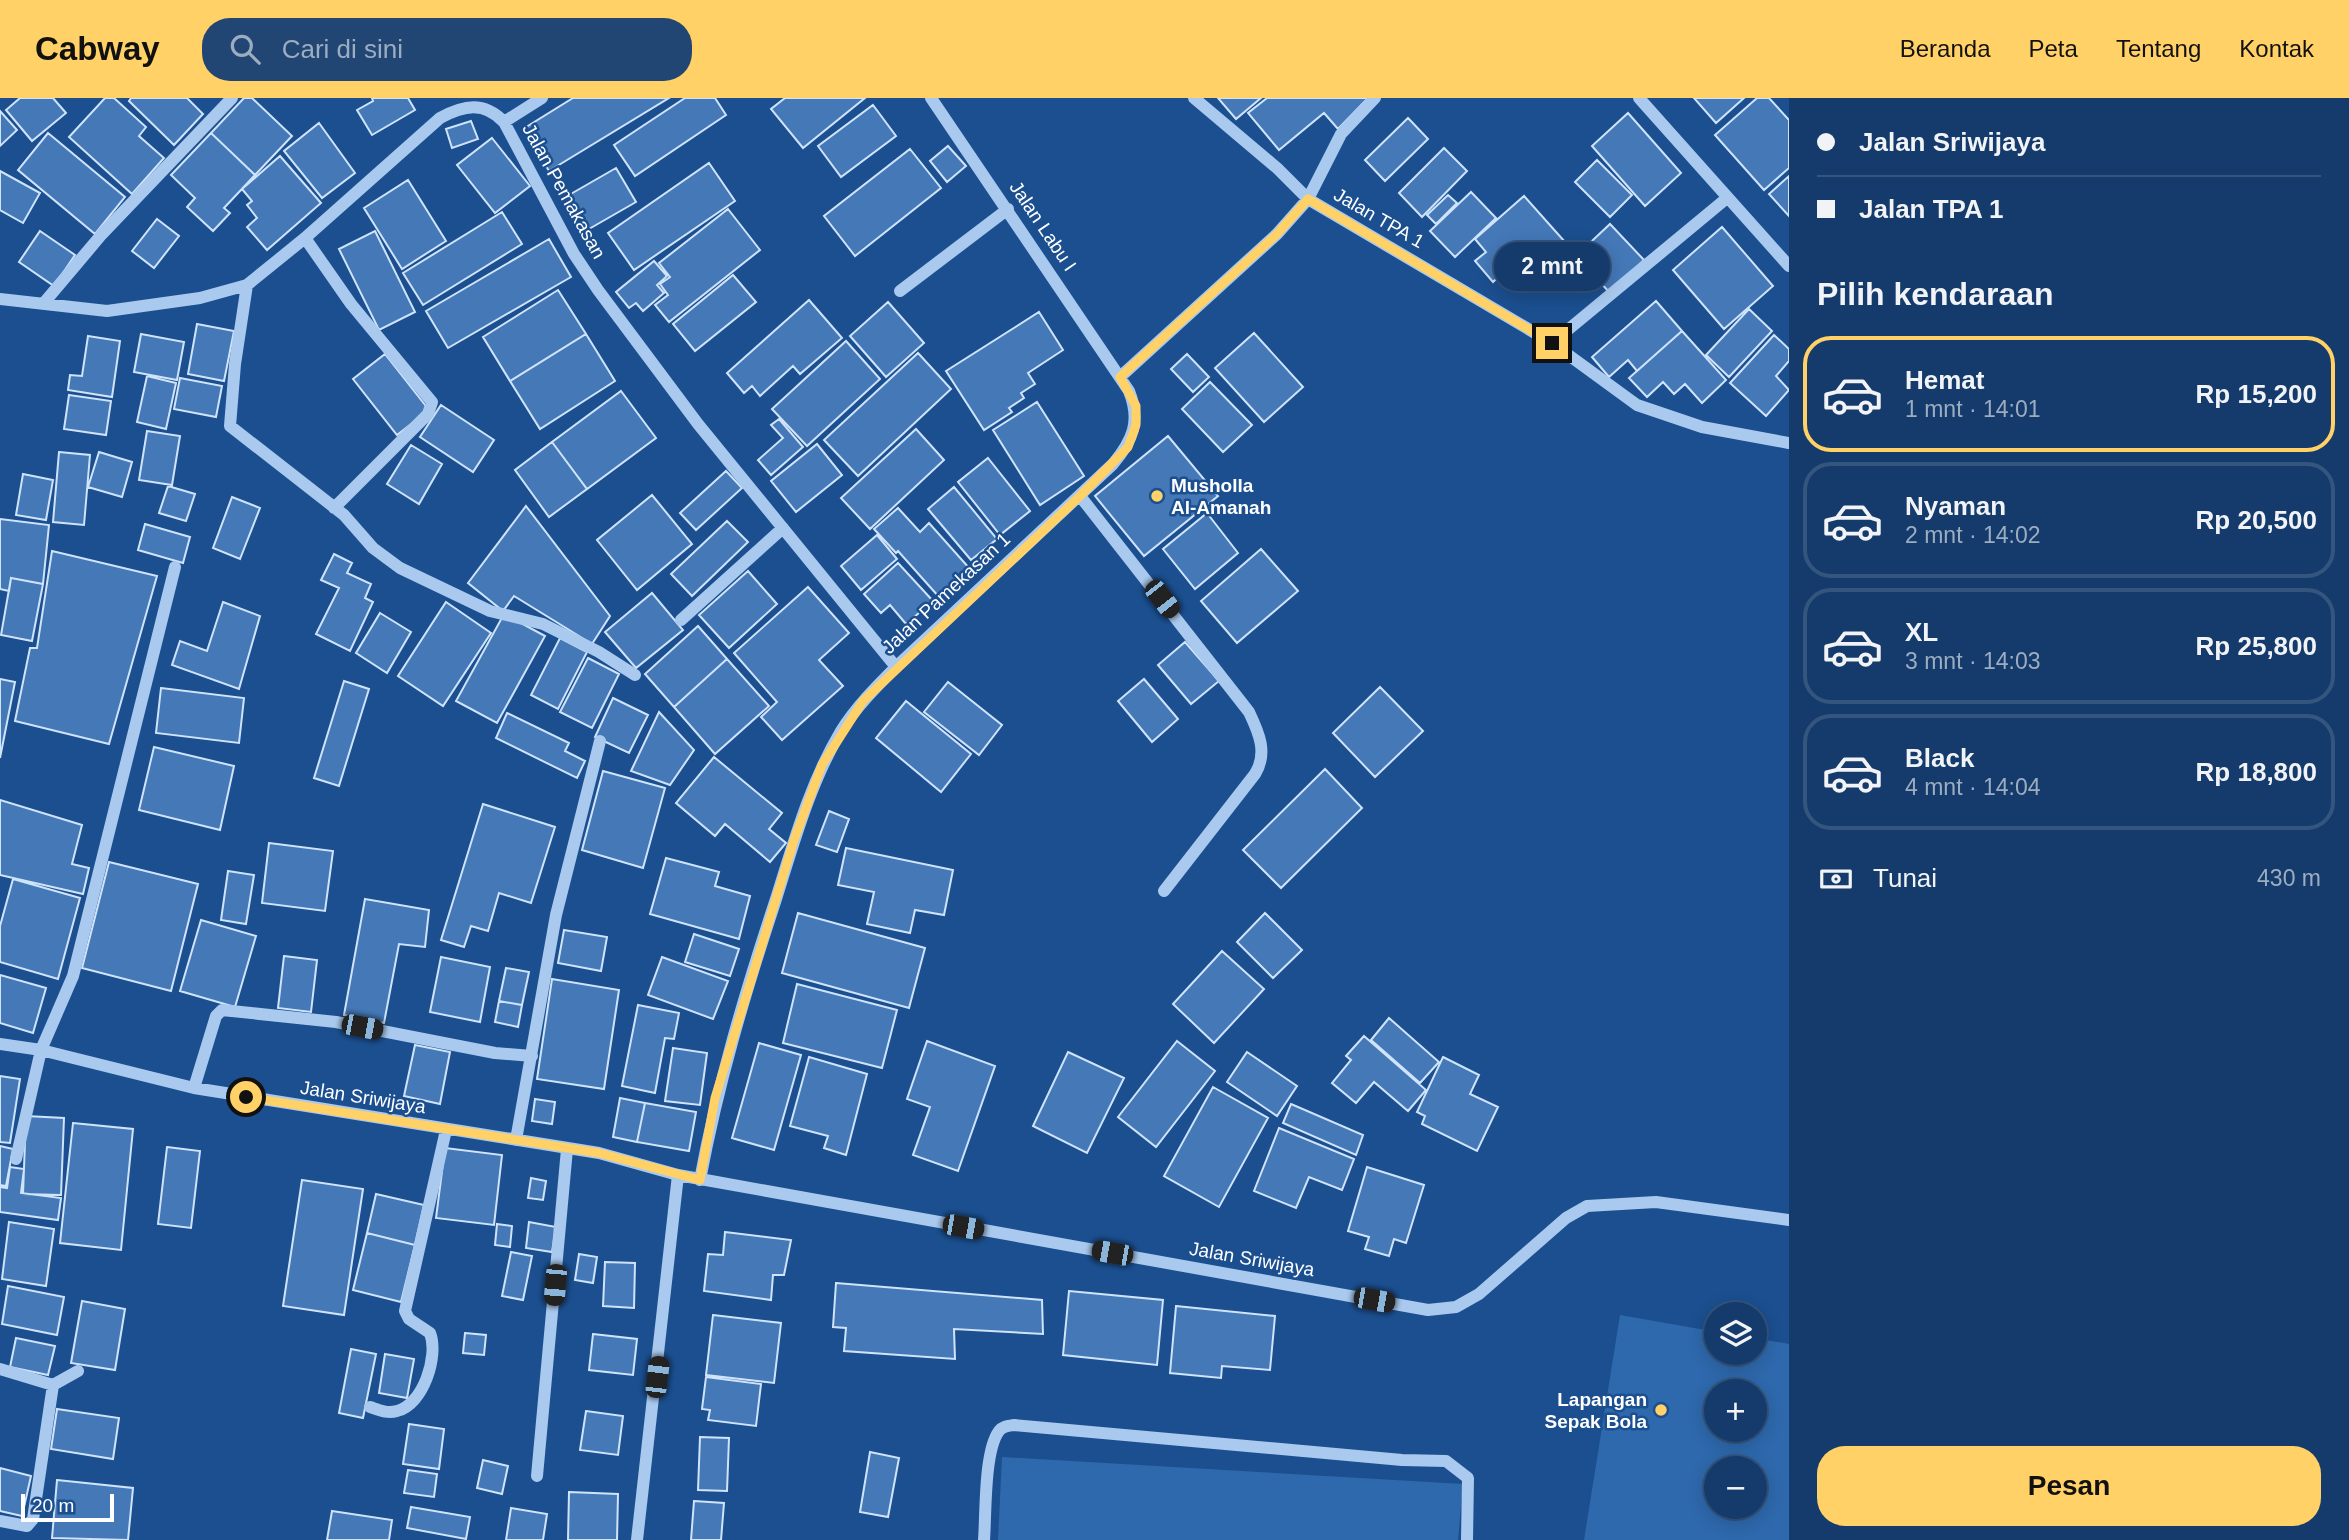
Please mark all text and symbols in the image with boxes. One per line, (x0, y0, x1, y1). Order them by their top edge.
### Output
search box (202, 18, 692, 81)
text: Cabway (35, 30, 160, 67)
icon: search (226, 30, 264, 68)
text: Cari di sini (282, 34, 403, 64)
text: Beranda (1900, 35, 1991, 62)
text: Peta (2029, 35, 2078, 62)
text: Tentang (2116, 35, 2201, 62)
text: Kontak (2239, 35, 2314, 62)
street label: Jalan Pemakasan (518, 120, 610, 262)
text: Jalan Sriwijaya (1859, 127, 2045, 157)
street label: Jalan Labu I (1005, 177, 1081, 275)
street label: Jalan TPA 1 (1330, 184, 1428, 252)
text: Jalan TPA 1 (1859, 194, 2004, 224)
callout: 2 mnt (1494, 242, 1610, 290)
text: 2 mnt (1521, 253, 1583, 279)
text: Pilih kendaraan (1817, 276, 2054, 312)
route end (1536, 327, 1568, 359)
icon: car (1821, 363, 1884, 426)
text: Hemat (1905, 365, 1984, 395)
text: Rp 15,200 (2196, 379, 2317, 409)
text: 1 mnt · 14:01 (1905, 396, 2041, 422)
place label: Musholla Al-Amanah (1171, 475, 1271, 518)
marker: Musholla Al-Amanah (1149, 488, 1165, 504)
icon: car (1821, 489, 1884, 552)
text: Nyaman (1905, 491, 2006, 521)
text: Rp 20,500 (2196, 505, 2317, 535)
text: 2 mnt · 14:02 (1905, 522, 2041, 548)
street label: Jalan Pamekasan 1 (878, 528, 1014, 658)
car (1141, 576, 1184, 622)
icon: car (1821, 615, 1884, 678)
text: XL (1905, 617, 1938, 647)
text: Rp 25,800 (2196, 631, 2317, 661)
text: 3 mnt · 14:03 (1905, 648, 2041, 674)
icon: car (1821, 741, 1884, 804)
text: Black (1905, 743, 1974, 773)
text: Rp 18,800 (2196, 757, 2317, 787)
text: 4 mnt · 14:04 (1905, 774, 2041, 800)
icon: cash (1817, 860, 1855, 898)
text: Tunai (1873, 863, 1937, 893)
text: 430 m (2257, 865, 2321, 891)
car (340, 1013, 385, 1041)
street label: Jalan Sriwijaya (299, 1077, 428, 1117)
route start (230, 1081, 262, 1113)
car (941, 1213, 986, 1241)
street label: Jalan Sriwijaya (1188, 1238, 1317, 1280)
car (1090, 1239, 1135, 1267)
car (543, 1263, 568, 1307)
car (1352, 1286, 1397, 1314)
map controls (1704, 1302, 1767, 1519)
button: layers (1704, 1302, 1767, 1365)
car (645, 1355, 670, 1399)
button: + (1704, 1379, 1767, 1442)
place label: Lapangan Sepak Bola (1545, 1389, 1647, 1432)
marker: Lapangan Sepak Bola (1653, 1402, 1669, 1418)
button: Pesan (1817, 1446, 2321, 1526)
button: − (1704, 1456, 1767, 1519)
scale bar (21, 1491, 114, 1523)
text: 20 m (32, 1495, 74, 1516)

